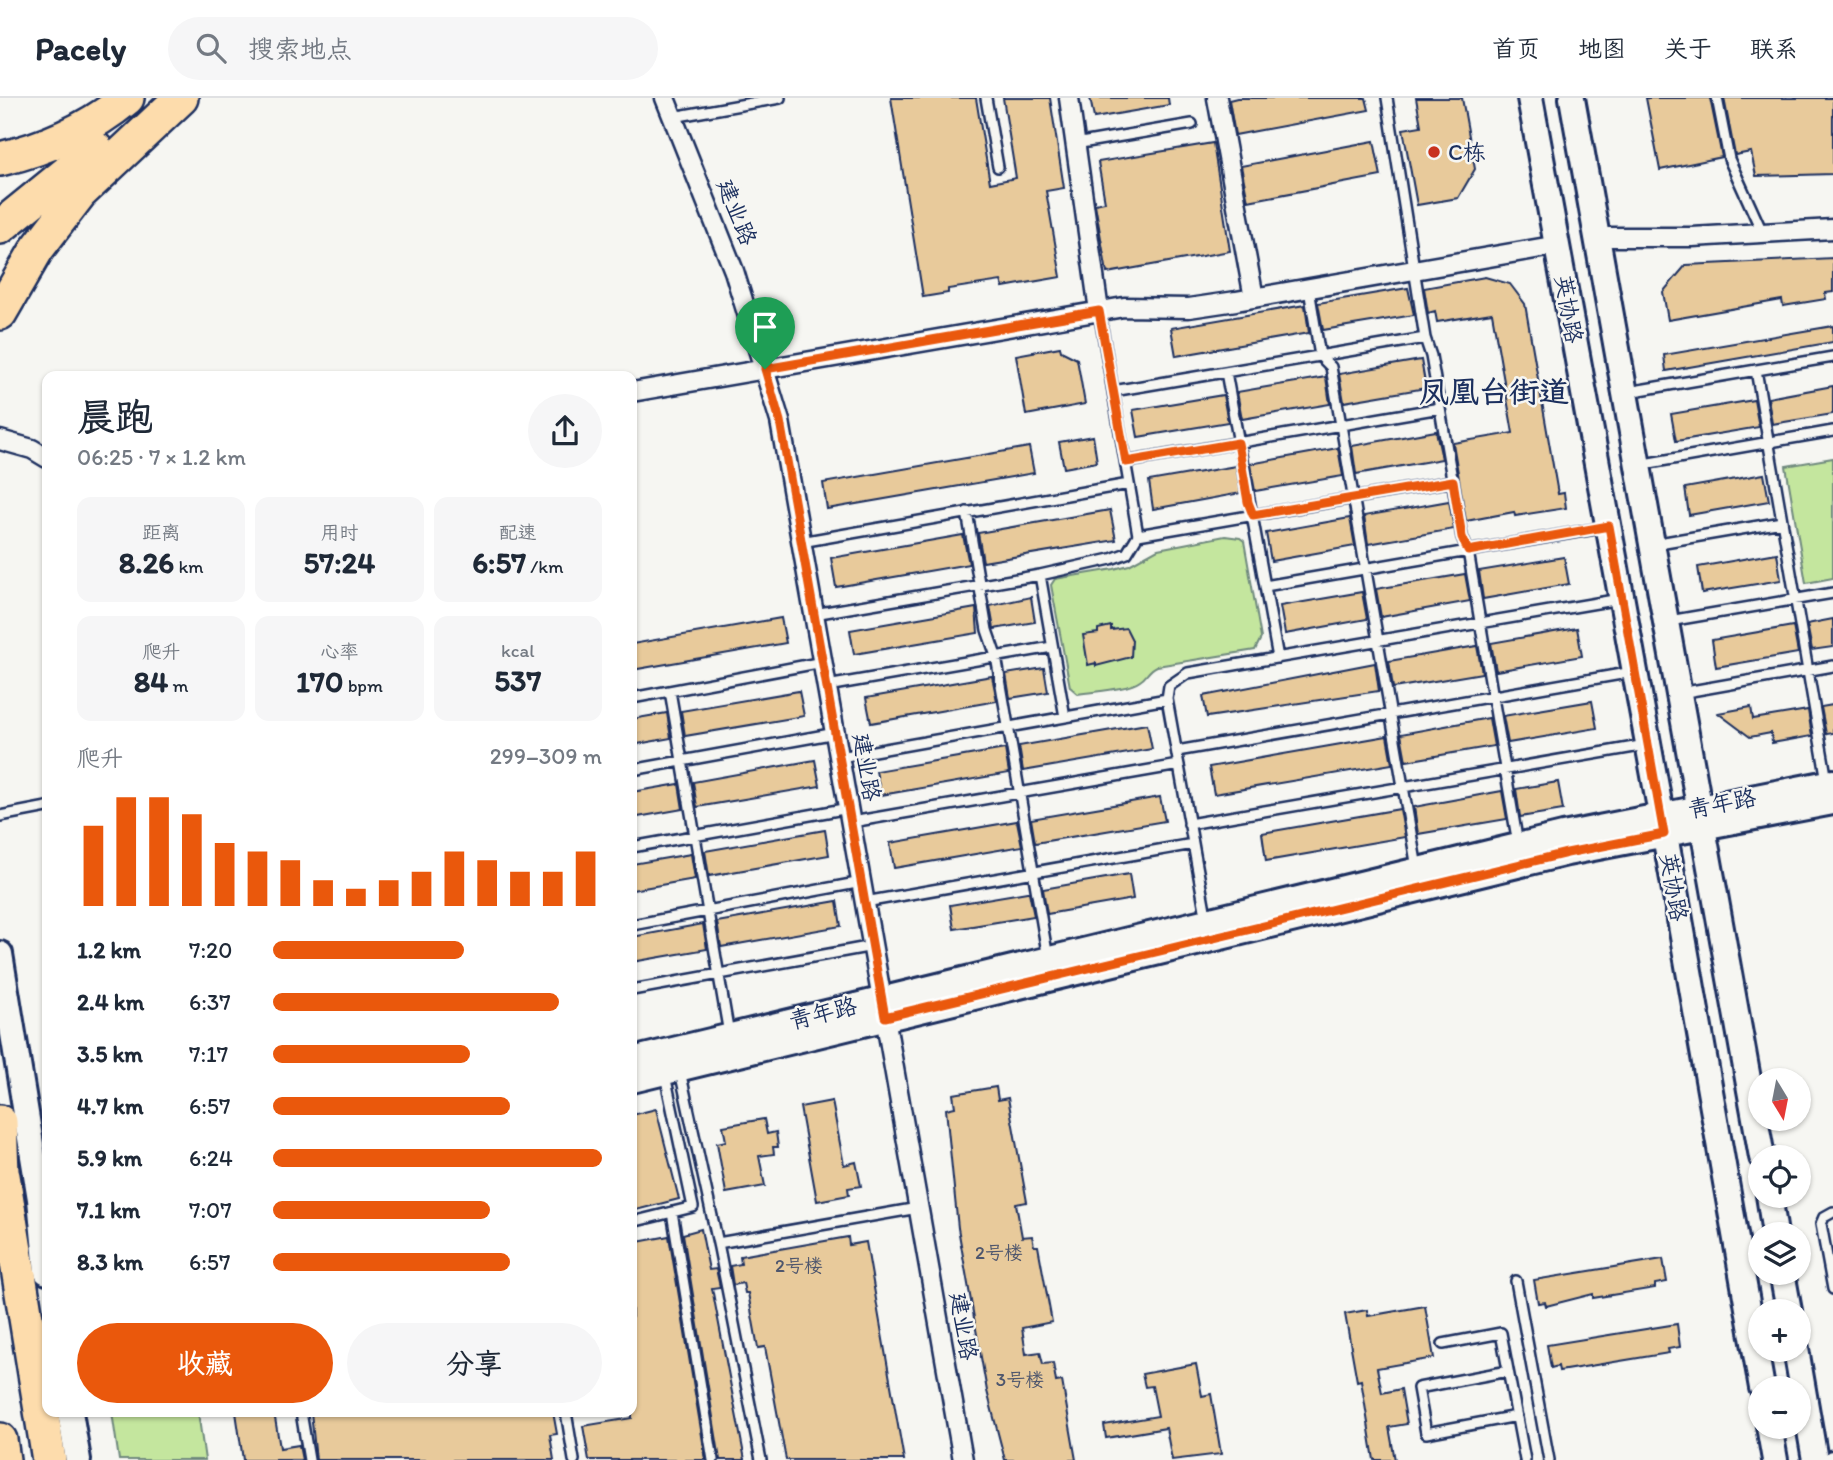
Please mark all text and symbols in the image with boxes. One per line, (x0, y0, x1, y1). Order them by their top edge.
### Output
search box (168, 17, 658, 80)
text: Pacely (35, 29, 126, 68)
icon: search (192, 29, 230, 67)
text: 搜索地点 (248, 33, 352, 65)
text: 首页 (1492, 34, 1540, 63)
text: 地图 (1578, 34, 1626, 63)
text: 关于 (1664, 34, 1712, 63)
text: 联系 (1750, 34, 1798, 63)
place label: C栋 (1448, 138, 1486, 166)
marker: C栋 (1426, 144, 1442, 160)
street label: 建业路 (711, 175, 763, 249)
street label: 英协路 (1549, 273, 1589, 345)
pin (735, 297, 795, 369)
icon: arrive (746, 308, 784, 346)
district label: 凤凰台街道 (1419, 373, 1569, 410)
text: 晨跑 (77, 394, 153, 440)
button: share (528, 394, 602, 468)
text: 06:25 · 7 × 1.2 km (77, 443, 246, 471)
text: 距离 (142, 521, 180, 544)
text: 用时 (320, 521, 359, 544)
text: 配速 (499, 521, 537, 544)
text: 8.26 (119, 544, 174, 581)
text: 57:24 (304, 544, 375, 581)
text: 6:57 (472, 544, 526, 581)
text: km (174, 555, 204, 578)
text: /km (526, 555, 563, 578)
text: kcal (501, 639, 535, 662)
text: 爬升 (142, 640, 180, 663)
text: 心率 (320, 640, 359, 663)
text: 537 (494, 662, 541, 699)
text: 84 (134, 663, 168, 700)
text: 170 (296, 663, 343, 700)
text: m (168, 674, 189, 697)
text: bpm (343, 674, 383, 697)
street label: 建业路 (847, 731, 887, 803)
text: 299–309 m (490, 742, 602, 770)
text: 爬升 (77, 744, 123, 772)
street label: 青年路 (1685, 783, 1759, 823)
street label: 英协路 (1654, 851, 1694, 923)
text: 1.2 km (77, 936, 141, 964)
text: 7:20 (189, 936, 232, 964)
text: 2.4 km (77, 988, 144, 1016)
text: 6:37 (189, 988, 231, 1016)
street label: 青年路 (786, 991, 860, 1035)
text: 3.5 km (77, 1040, 143, 1068)
text: 7:17 (189, 1040, 228, 1068)
north arrow (1748, 1068, 1811, 1130)
map controls (1748, 1068, 1811, 1439)
text: 4.7 km (77, 1092, 143, 1120)
text: 6:57 (189, 1092, 230, 1120)
text: 5.9 km (77, 1144, 142, 1172)
text: 6:24 (189, 1144, 233, 1172)
button: locate (1748, 1145, 1811, 1208)
text: 7.1 km (77, 1196, 140, 1224)
text: 7:07 (189, 1196, 232, 1224)
button: layers (1748, 1222, 1811, 1285)
house number: 2号楼 (975, 1241, 1023, 1264)
text: 8.3 km (77, 1248, 143, 1276)
text: 6:57 (189, 1248, 230, 1276)
house number: 2号楼 (775, 1254, 823, 1277)
street label: 建业路 (944, 1290, 984, 1362)
button: + (1748, 1299, 1811, 1362)
button: 收藏 (77, 1323, 333, 1403)
button: 分享 (347, 1323, 602, 1403)
house number: 3号楼 (996, 1368, 1044, 1391)
button: − (1748, 1376, 1811, 1439)

